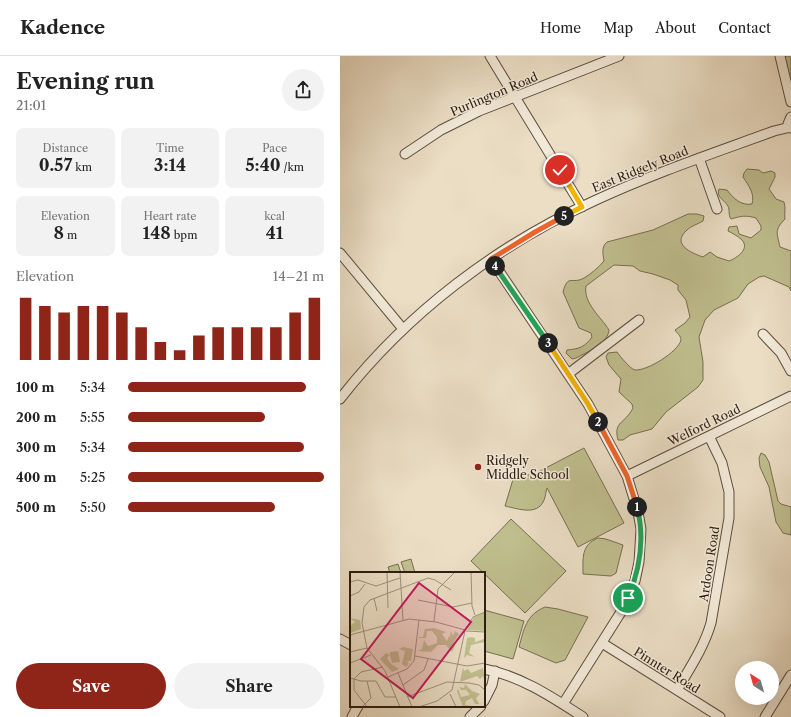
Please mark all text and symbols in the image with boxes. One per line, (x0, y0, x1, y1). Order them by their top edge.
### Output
text: Kadence (20, 16, 105, 39)
text: Home (540, 19, 581, 37)
text: Map (603, 19, 633, 37)
text: About (655, 19, 696, 37)
text: Contact (718, 19, 771, 37)
text: Evening run (16, 68, 155, 95)
button: share (282, 69, 324, 111)
street label: Purlington Road (448, 69, 541, 119)
text: 21:01 (16, 97, 46, 113)
text: Distance (43, 141, 88, 155)
text: Time (156, 141, 184, 155)
text: Pace (262, 141, 287, 155)
street label: East Ridgely Road (590, 143, 691, 195)
pin (543, 153, 577, 187)
text: 0.57 (39, 155, 72, 175)
text: 3:14 (154, 155, 186, 175)
text: 5:40 (245, 155, 281, 175)
icon: check (549, 159, 571, 181)
text: km (72, 160, 92, 174)
text: /km (281, 160, 304, 174)
pin: 5 (554, 206, 574, 226)
text: Elevation (41, 209, 90, 223)
text: Heart rate (143, 209, 197, 223)
text: kcal (264, 209, 285, 223)
text: 5 (561, 209, 567, 223)
text: 8 (54, 223, 64, 243)
text: 148 (143, 223, 171, 243)
text: 41 (266, 223, 284, 243)
text: m (64, 228, 77, 242)
text: bpm (171, 228, 197, 242)
pin: 4 (485, 256, 505, 276)
text: 4 (492, 259, 498, 273)
text: Elevation (16, 268, 74, 284)
text: 14–21 m (273, 268, 324, 284)
pin: 3 (538, 333, 558, 353)
text: 3 (545, 336, 551, 350)
text: 100 m (16, 379, 55, 395)
text: 5:34 (80, 379, 105, 395)
street label: Welford Road (664, 401, 743, 449)
text: 200 m (16, 409, 56, 425)
text: 5:55 (80, 409, 105, 425)
pin: 2 (588, 412, 608, 432)
text: 2 (595, 415, 601, 429)
text: 300 m (16, 439, 56, 455)
text: 5:34 (80, 439, 105, 455)
place label: Ridgely Middle School (486, 453, 570, 482)
marker: Ridgely Middle School (473, 462, 483, 472)
text: 400 m (16, 469, 56, 485)
text: 5:25 (80, 469, 105, 485)
pin: 1 (627, 497, 647, 517)
text: 500 m (16, 499, 56, 515)
text: 5:50 (80, 499, 106, 515)
text: 1 (635, 500, 639, 514)
street label: Ardoon Road (695, 525, 722, 604)
inset map (350, 572, 485, 707)
pin (611, 581, 645, 615)
icon: arrive (617, 587, 639, 609)
street label: Pinnter Road (631, 644, 703, 697)
north arrow (735, 661, 779, 705)
map controls (735, 661, 779, 705)
button: Save (16, 663, 166, 709)
button: Share (174, 663, 324, 709)

